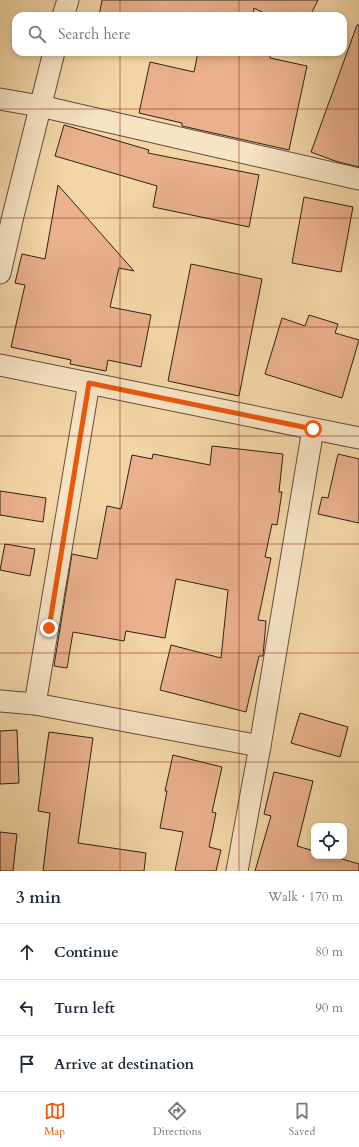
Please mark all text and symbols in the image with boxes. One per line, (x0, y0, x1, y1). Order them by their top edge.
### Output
search box (12, 12, 347, 56)
icon: search (26, 23, 48, 45)
text: Search here (58, 24, 131, 44)
route start (304, 420, 322, 438)
route end (40, 619, 58, 637)
map controls (311, 823, 347, 859)
button: locate (311, 823, 347, 859)
text: 3 min (16, 886, 61, 909)
text: Walk · 170 m (268, 888, 343, 906)
icon: ahead (16, 941, 38, 963)
text: Continue (54, 942, 119, 962)
text: 80 m (315, 943, 343, 961)
icon: left (16, 997, 38, 1019)
text: Turn left (54, 998, 115, 1018)
text: 90 m (315, 999, 343, 1017)
icon: arrive (16, 1053, 38, 1075)
text: Arrive at destination (54, 1054, 194, 1074)
tab: Map (44, 1100, 66, 1139)
tab: Directions (153, 1100, 201, 1139)
tab: Saved (289, 1100, 315, 1139)

